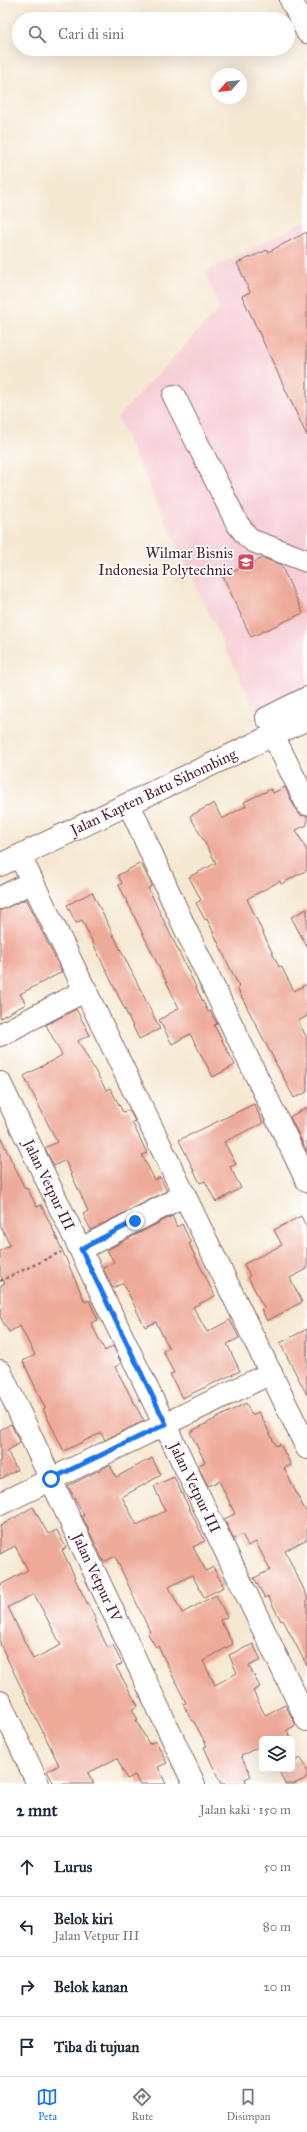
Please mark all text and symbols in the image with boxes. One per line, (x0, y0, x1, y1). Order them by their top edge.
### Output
search box (12, 12, 295, 56)
icon: search (26, 23, 48, 45)
text: Cari di sini (58, 25, 124, 43)
north arrow (211, 68, 247, 104)
place label: Wilmar Bisnis Indonesia Polytechnic (98, 544, 233, 579)
school or university icon: Wilmar Bisnis Indonesia Polytechnic (236, 552, 256, 572)
street label: Jalan Kapten Batu Sihombing (66, 744, 240, 841)
street label: Jalan Vetpur III (18, 1135, 79, 1233)
route end (126, 1212, 144, 1230)
street label: Jalan Vetpur III (164, 1437, 224, 1536)
route start (42, 1470, 60, 1488)
street label: Jalan Vetpur IV (67, 1528, 126, 1625)
map controls (259, 1736, 295, 1772)
button: layers (259, 1736, 295, 1772)
text: 2 mnt (16, 1800, 57, 1821)
text: Jalan kaki · 150 m (200, 1802, 291, 1818)
icon: ahead (16, 1856, 38, 1878)
text: Lurus (54, 1858, 92, 1876)
text: 50 m (264, 1859, 291, 1875)
text: Belok kiri (54, 1910, 113, 1928)
icon: left (16, 1916, 38, 1938)
text: 80 m (263, 1919, 291, 1935)
text: Jalan Vetpur III (54, 1928, 139, 1944)
icon: right (16, 1976, 38, 1998)
text: Belok kanan (54, 1978, 128, 1996)
text: 20 m (263, 1979, 291, 1995)
icon: arrive (16, 2036, 38, 2058)
text: Tiba di tujuan (54, 2038, 139, 2056)
tab: Peta (36, 2086, 58, 2123)
tab: Rute (131, 2086, 153, 2123)
tab: Disimpan (226, 2086, 271, 2123)

